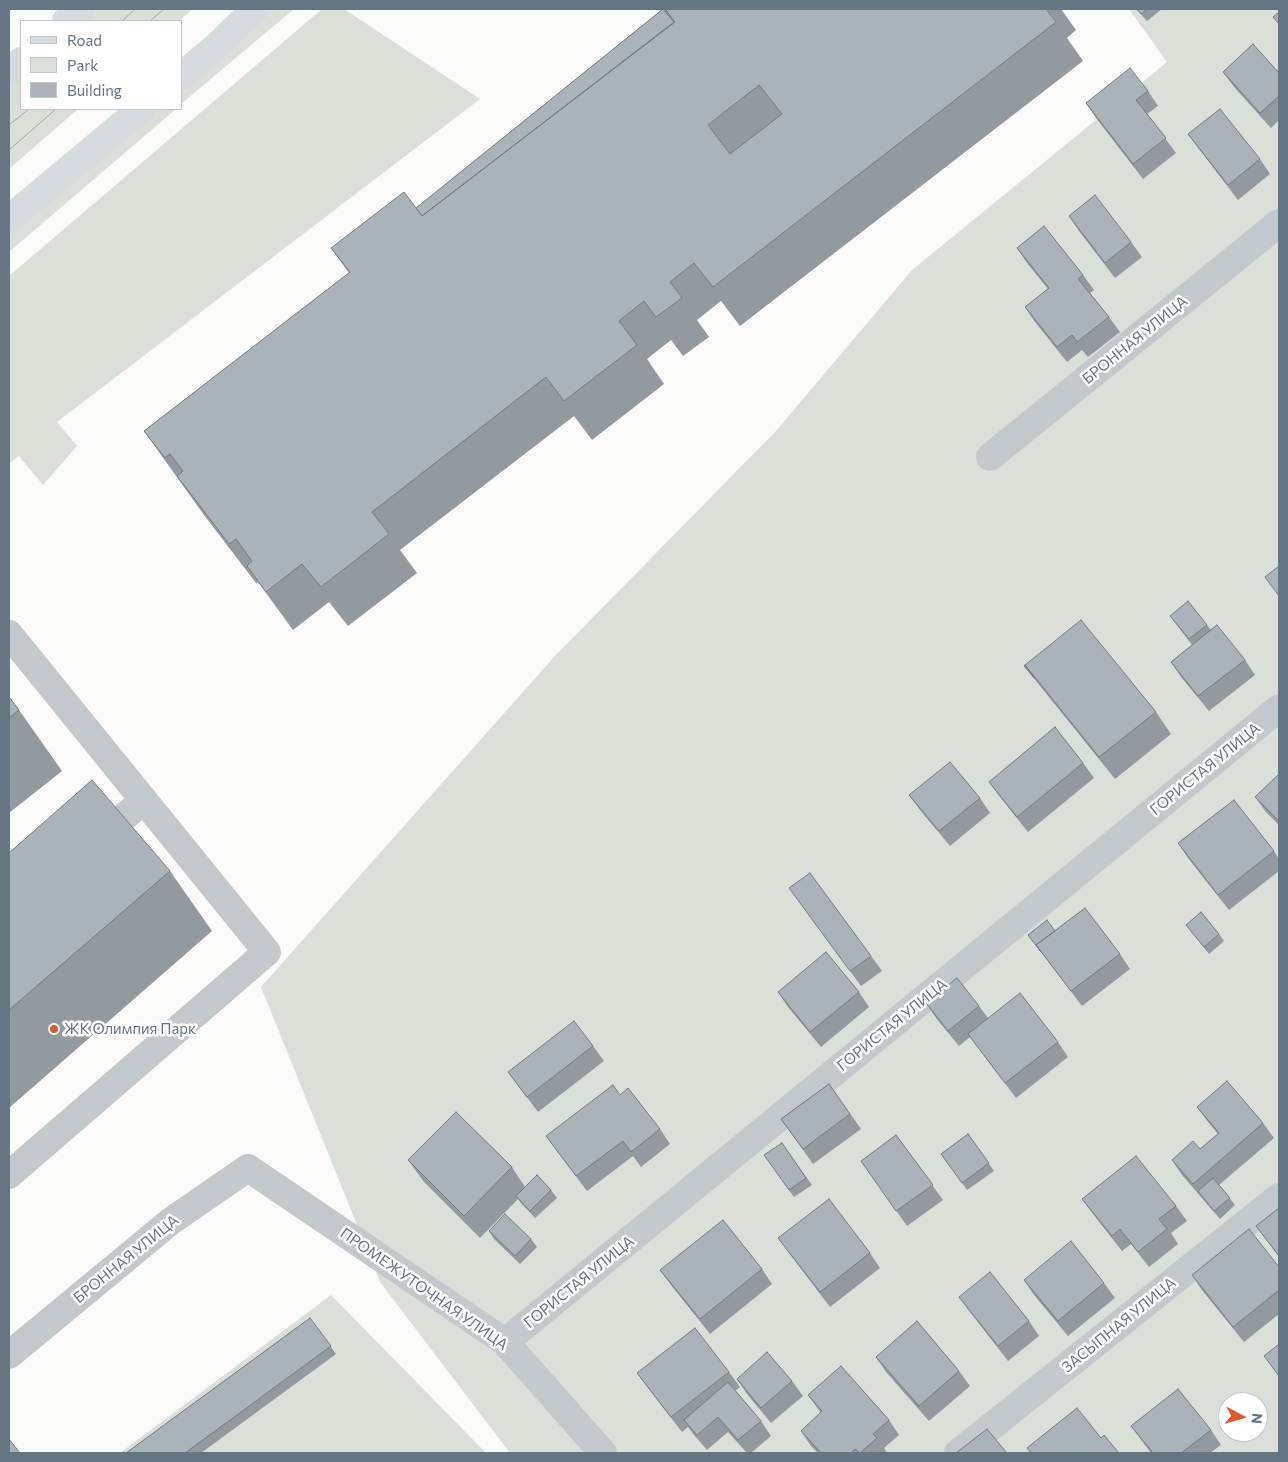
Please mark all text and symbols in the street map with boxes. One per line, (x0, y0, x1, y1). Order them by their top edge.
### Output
legend (20, 20, 182, 110)
text: Road (67, 31, 102, 49)
text: Park (67, 56, 98, 74)
text: Building (67, 81, 122, 99)
street label: БРОННАЯ УЛИЦА (1079, 292, 1191, 388)
street label: ГОРИСТАЯ УЛИЦА (1147, 719, 1263, 819)
street label: ГОРИСТАЯ УЛИЦА (834, 975, 950, 1075)
place label: ЖК Олимпия Парк (64, 1020, 196, 1038)
marker: ЖК Олимпия Парк (48, 1023, 60, 1035)
street label: БРОННАЯ УЛИЦА (70, 1211, 182, 1307)
street label: ПРОМЕЖУТОЧНАЯ УЛИЦА (337, 1224, 511, 1354)
street label: ГОРИСТАЯ УЛИЦА (521, 1232, 637, 1332)
street label: ЗАСЫПНАЯ УЛИЦА (1059, 1274, 1179, 1376)
north arrow (1218, 1392, 1268, 1442)
text: N (1248, 1412, 1266, 1425)

